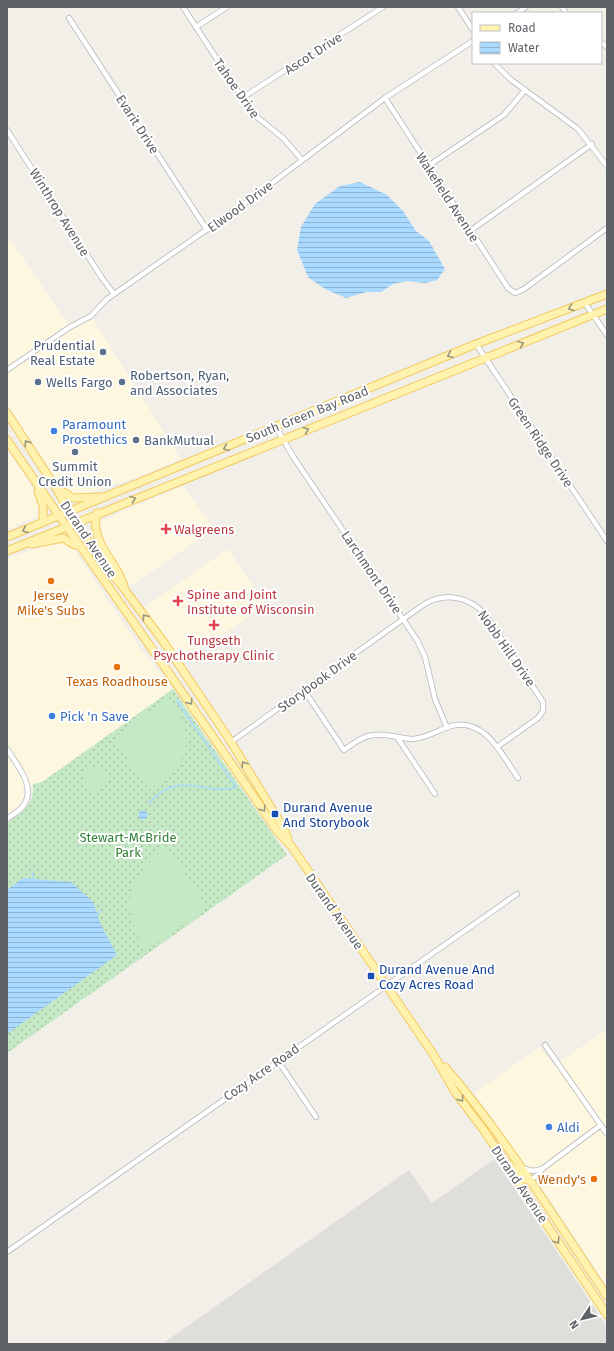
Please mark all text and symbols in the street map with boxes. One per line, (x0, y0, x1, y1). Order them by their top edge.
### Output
legend (472, 12, 602, 64)
text: Road (508, 21, 536, 35)
street label: Ascot Drive (282, 29, 345, 78)
text: Water (508, 41, 540, 55)
street label: Tahoe Drive (211, 56, 263, 121)
street label: Evarit Drive (113, 92, 162, 157)
street label: Wakefield Avenue (413, 150, 482, 245)
street label: Winthrop Avenue (26, 166, 93, 259)
street label: Elwood Drive (205, 178, 276, 235)
one-way arrow (567, 304, 574, 312)
place label: Prudential Real Estate (30, 338, 95, 368)
one-way arrow (517, 341, 525, 349)
marker: Prudential Real Estate (98, 347, 108, 357)
one-way arrow (446, 350, 454, 358)
place label: Robertson, Ryan, and Associates (130, 368, 230, 398)
place label: Wells Fargo (46, 375, 112, 390)
marker: Wells Fargo (33, 377, 43, 387)
marker: Robertson, Ryan, and Associates (117, 377, 127, 387)
street label: South Green Bay Road (244, 383, 371, 446)
street label: Green Ridge Drive (505, 395, 576, 490)
place label: Paramount Prostethics (62, 417, 127, 447)
marker: Paramount Prostethics (49, 426, 59, 436)
one-way arrow (303, 427, 310, 435)
place label: BankMutual (144, 433, 214, 448)
marker: BankMutual (131, 435, 141, 445)
one-way arrow (25, 441, 32, 448)
one-way arrow (222, 443, 229, 451)
marker: Summit Credit Union (70, 447, 80, 457)
place label: Summit Credit Union (38, 459, 112, 489)
one-way arrow (130, 495, 137, 503)
street label: Durand Avenue (57, 498, 120, 581)
place label: Walgreens (174, 522, 234, 537)
marker: Walgreens (161, 524, 171, 534)
one-way arrow (22, 525, 29, 533)
street label: Larchmont Drive (338, 528, 405, 617)
marker: Jersey Mike's Subs (46, 576, 56, 586)
place label: Spine and Joint Institute of Wisconsin (187, 587, 315, 617)
place label: Jersey Mike's Subs (17, 588, 85, 618)
marker: Spine and Joint Institute of Wisconsin (172, 595, 184, 607)
street label: Nobb Hill Drive (475, 607, 538, 689)
one-way arrow (143, 615, 150, 622)
marker: Tungseth Psychotherapy Clinic (208, 619, 220, 631)
place label: Tungseth Psychotherapy Clinic (153, 633, 275, 663)
street label: Storybook Drive (275, 648, 360, 715)
marker: Texas Roadhouse (112, 662, 122, 672)
place label: Texas Roadhouse (66, 674, 168, 689)
one-way arrow (185, 698, 193, 705)
place label: Pick 'n Save (60, 709, 129, 724)
marker: Pick 'n Save (47, 711, 57, 721)
one-way arrow (242, 761, 249, 768)
place label: Durand Avenue And Storybook (283, 800, 373, 830)
one-way arrow (258, 805, 265, 812)
marker: Durand Avenue And Storybook (270, 809, 280, 819)
park label: Stewart-McBride Park (79, 830, 177, 860)
street label: Durand Avenue (303, 870, 366, 952)
place label: Durand Avenue And Cozy Acres Road (379, 962, 495, 992)
marker: Durand Avenue And Cozy Acres Road (366, 971, 376, 981)
street label: Cozy Acre Road (221, 1041, 302, 1104)
one-way arrow (456, 1095, 464, 1102)
place label: Aldi (557, 1120, 580, 1135)
marker: Aldi (544, 1122, 554, 1132)
street label: Durand Avenue (488, 1143, 551, 1226)
place label: Wendy's (538, 1172, 586, 1187)
marker: Wendy's (589, 1174, 599, 1184)
one-way arrow (553, 1237, 560, 1244)
north arrow (562, 1299, 602, 1339)
text: N (567, 1318, 582, 1331)

